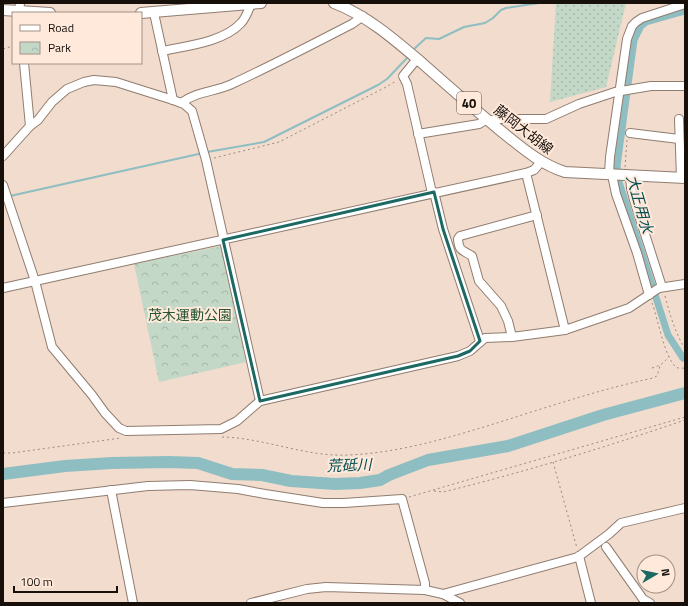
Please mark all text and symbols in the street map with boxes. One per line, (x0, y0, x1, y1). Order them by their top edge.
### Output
legend (12, 12, 142, 64)
text: Road (48, 18, 74, 37)
text: Park (48, 38, 71, 57)
road number: 40 (457, 92, 481, 114)
street label: 藤岡大胡線 (490, 99, 558, 159)
water label: 大正用水 (621, 172, 660, 238)
park label: 茂木運動公園 (148, 304, 232, 325)
water label: 荒砥川 (326, 453, 374, 477)
north arrow (636, 554, 676, 594)
text: N (657, 567, 674, 577)
scale bar (14, 568, 117, 594)
text: 100 m (20, 572, 53, 591)

